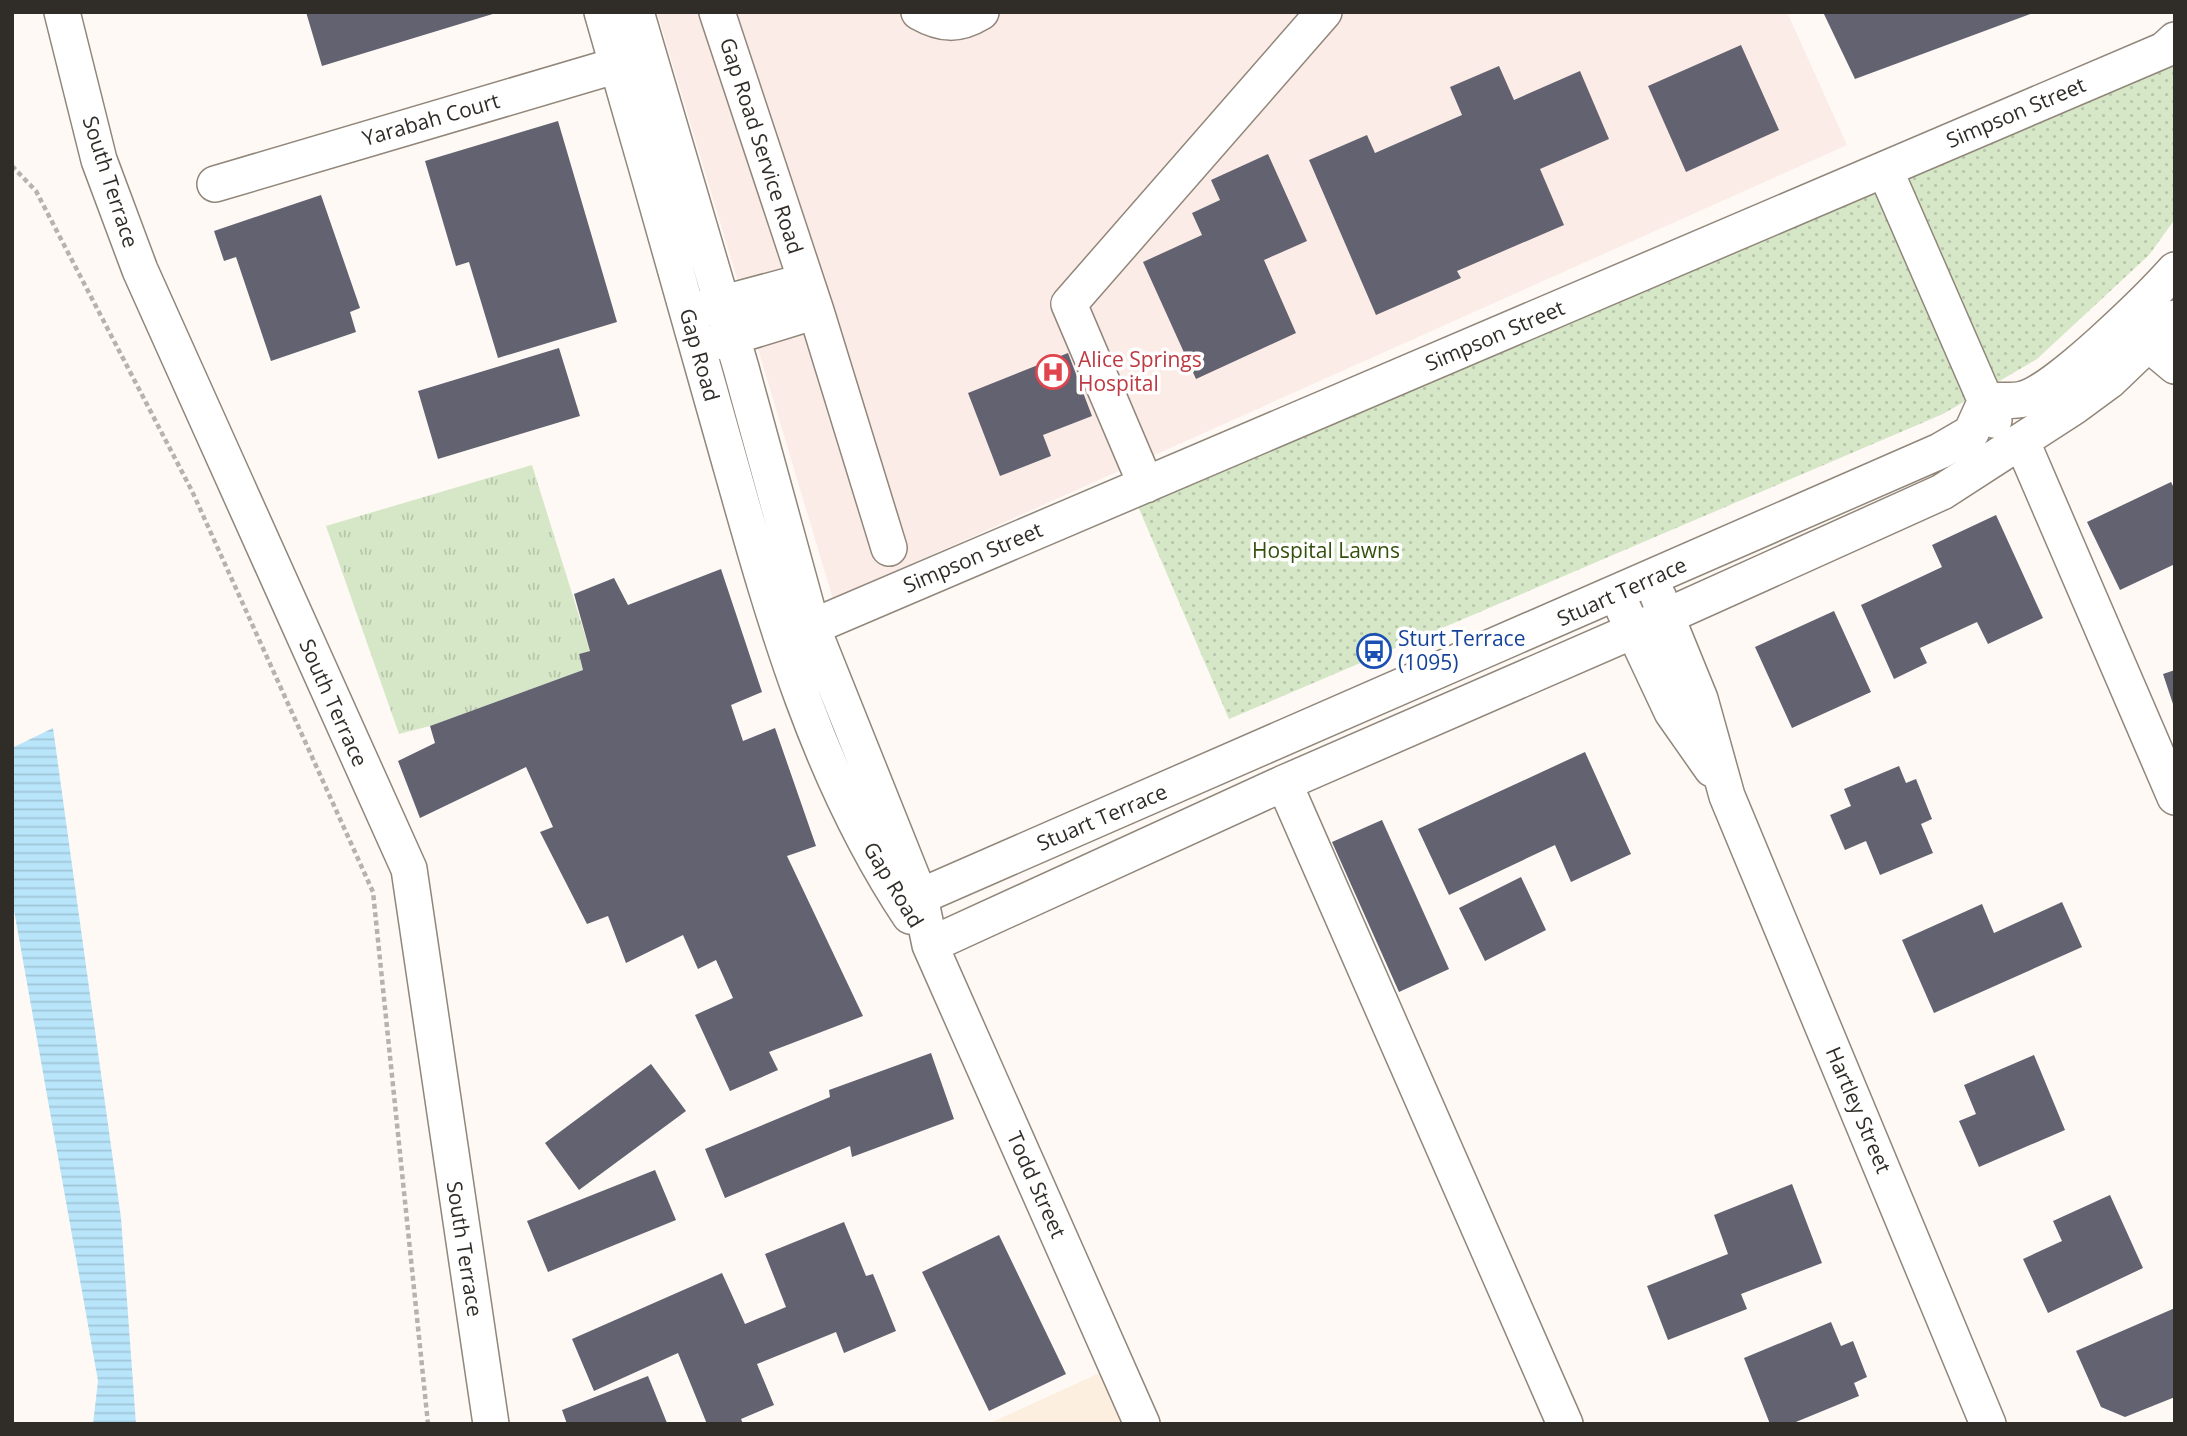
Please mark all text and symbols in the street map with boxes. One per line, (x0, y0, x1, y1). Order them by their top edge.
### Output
street label: Gap Road Service Road (714, 34, 810, 257)
street label: Simpson Street (1942, 70, 2090, 154)
street label: Yarabah Court (359, 86, 503, 152)
street label: South Terrace (76, 112, 145, 251)
street label: Simpson Street (1421, 293, 1569, 377)
street label: Gap Road (673, 305, 727, 404)
place label: Alice Springs Hospital (1078, 345, 1202, 397)
hospital icon: Alice Springs Hospital (1034, 353, 1072, 391)
street label: Simpson Street (899, 515, 1047, 599)
park label: Hospital Lawns (1252, 536, 1400, 564)
street label: Stuart Terrace (1552, 550, 1691, 632)
place label: Sturt Terrace (1095) (1398, 624, 1525, 676)
bus stop icon: Sturt Terrace (1095) (1355, 632, 1393, 670)
street label: South Terrace (293, 634, 375, 771)
street label: Stuart Terrace (1032, 777, 1171, 857)
street label: Gap Road (857, 836, 930, 933)
street label: Hartley Street (1820, 1042, 1898, 1177)
street label: Todd Street (1001, 1127, 1073, 1242)
street label: South Terrace (440, 1179, 490, 1319)

